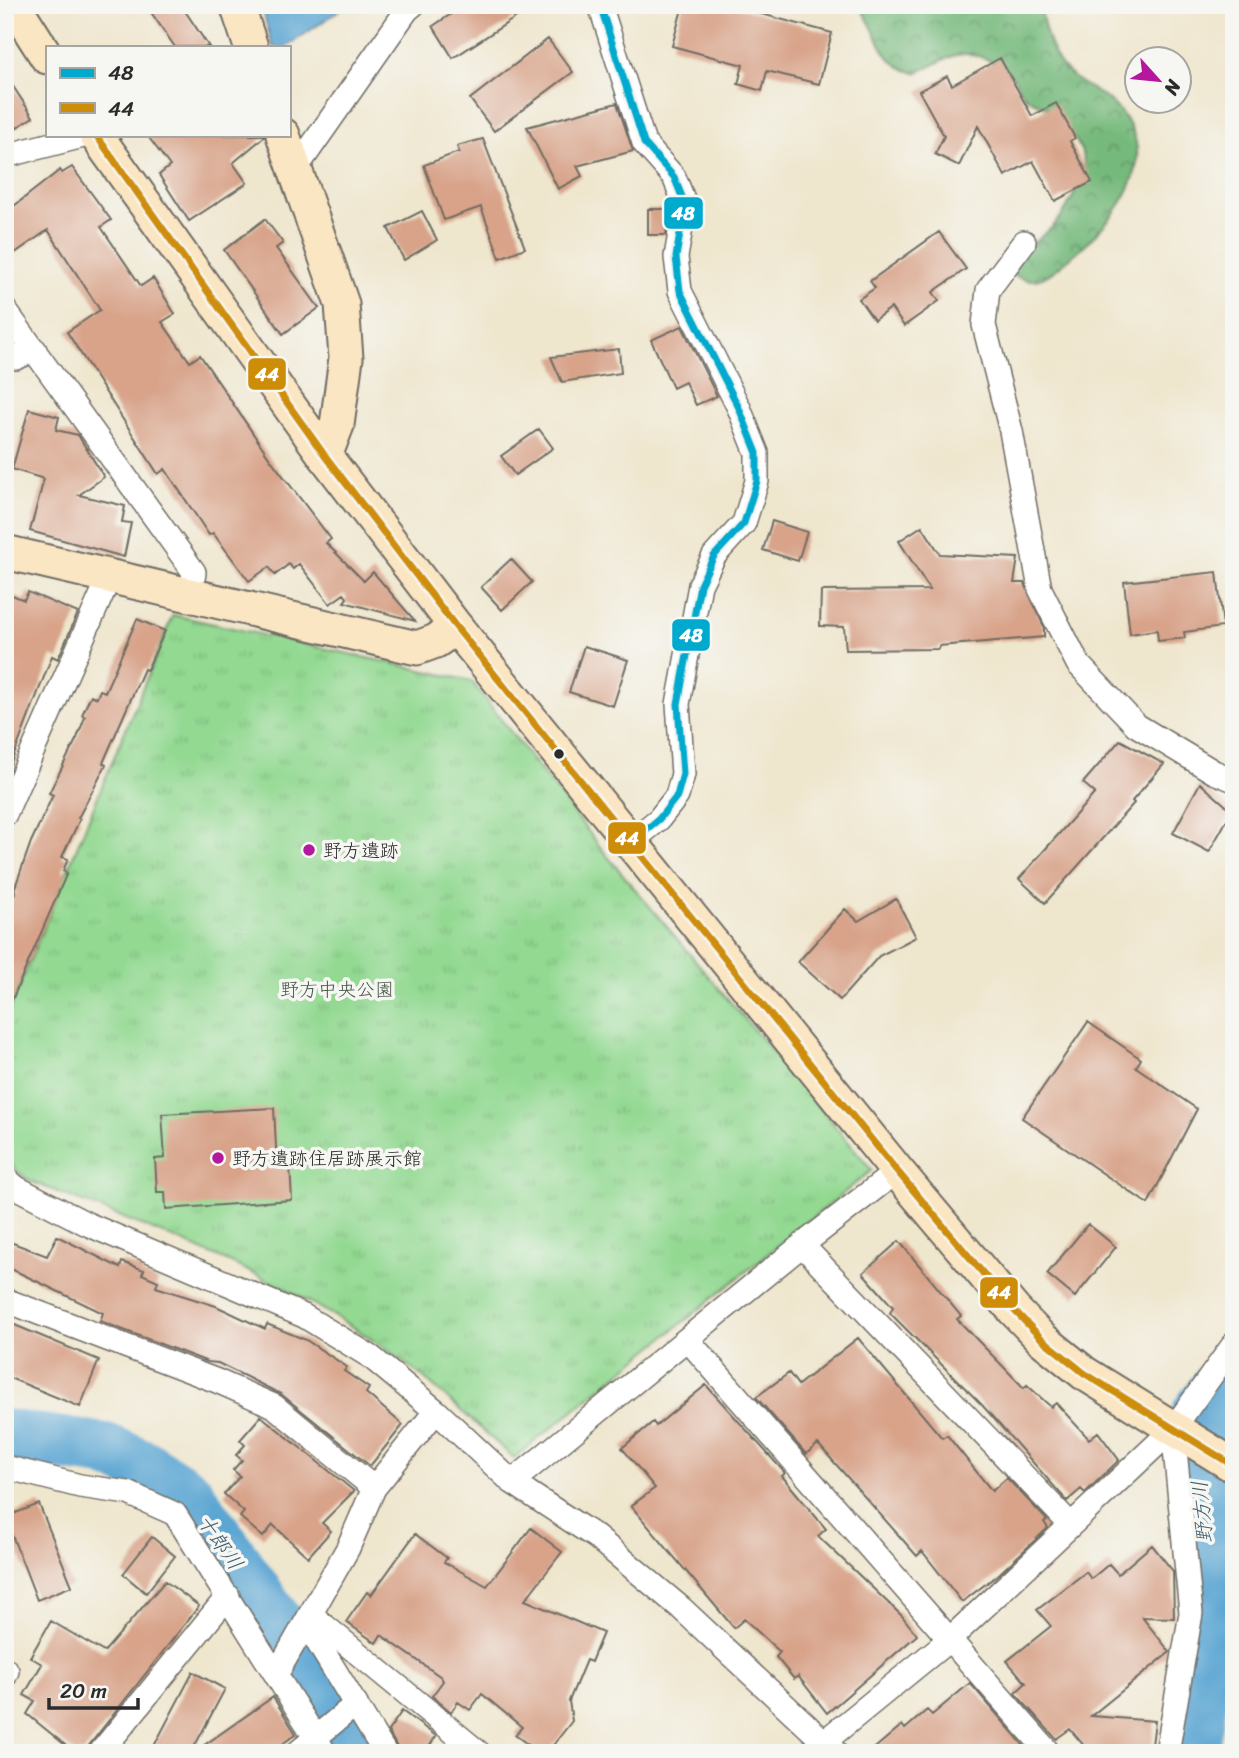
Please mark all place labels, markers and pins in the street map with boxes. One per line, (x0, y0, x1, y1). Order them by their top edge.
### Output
unlabelled marker (552, 747, 566, 761)
place label: 野方遺跡 (323, 834, 399, 867)
marker: 野方遺跡 (301, 842, 317, 858)
place label: 野方遺跡住居跡展示館 (232, 1142, 422, 1175)
marker: 野方遺跡住居跡展示館 (210, 1150, 226, 1166)

